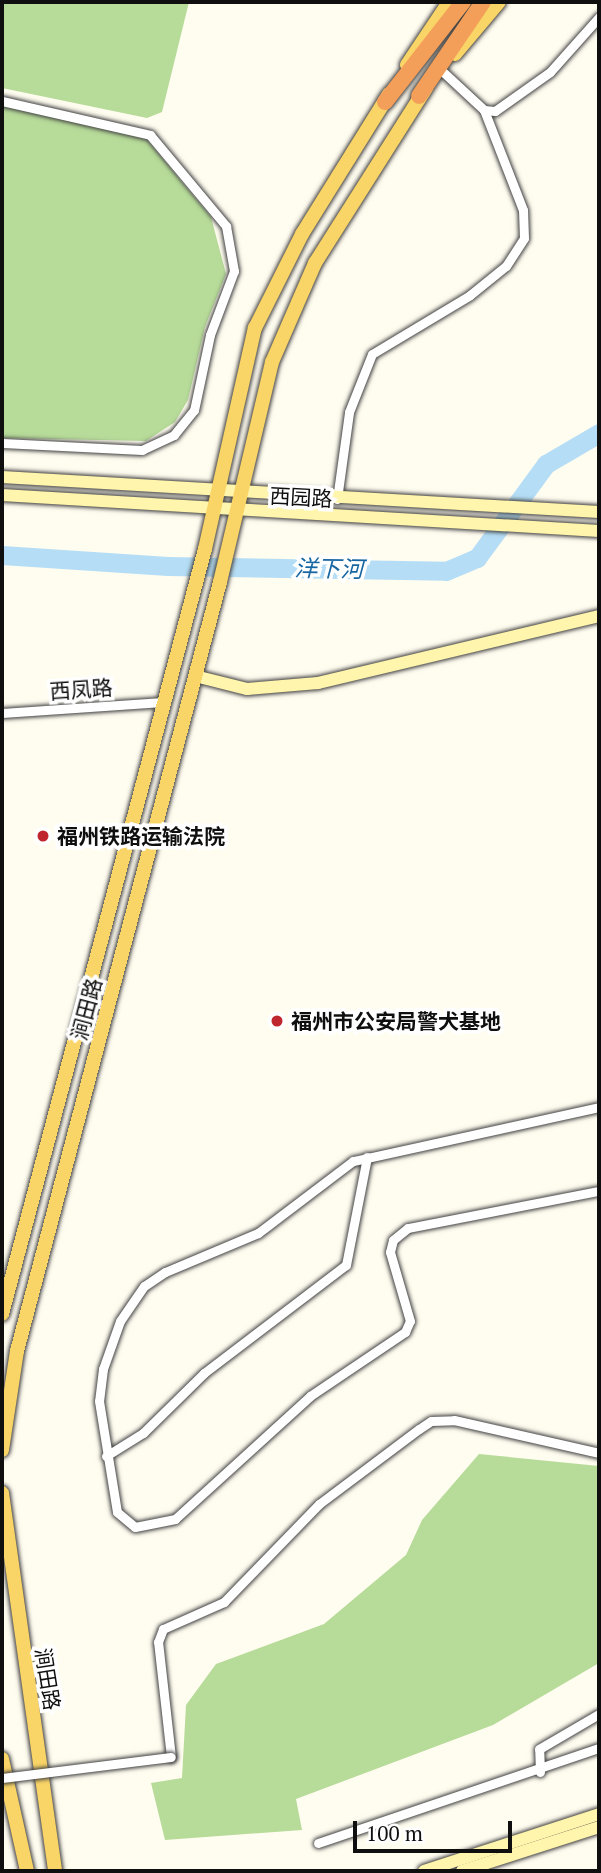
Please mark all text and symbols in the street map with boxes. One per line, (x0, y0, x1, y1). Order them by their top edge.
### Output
street label: 西园路 (269, 483, 333, 511)
water label: 洋下河 (294, 555, 364, 583)
street label: 西凤路 (49, 674, 113, 704)
place label: 福州铁路运输法院 (57, 823, 225, 849)
marker: 福州铁路运输法院 (35, 828, 51, 844)
street label: 涧田路 (66, 975, 106, 1043)
place label: 福州市公安局警犬基地 (291, 1008, 501, 1034)
marker: 福州市公安局警犬基地 (269, 1013, 285, 1029)
street label: 涧田路 (31, 1646, 65, 1712)
scale bar (356, 1806, 515, 1850)
text: 100 m (366, 1819, 423, 1847)

